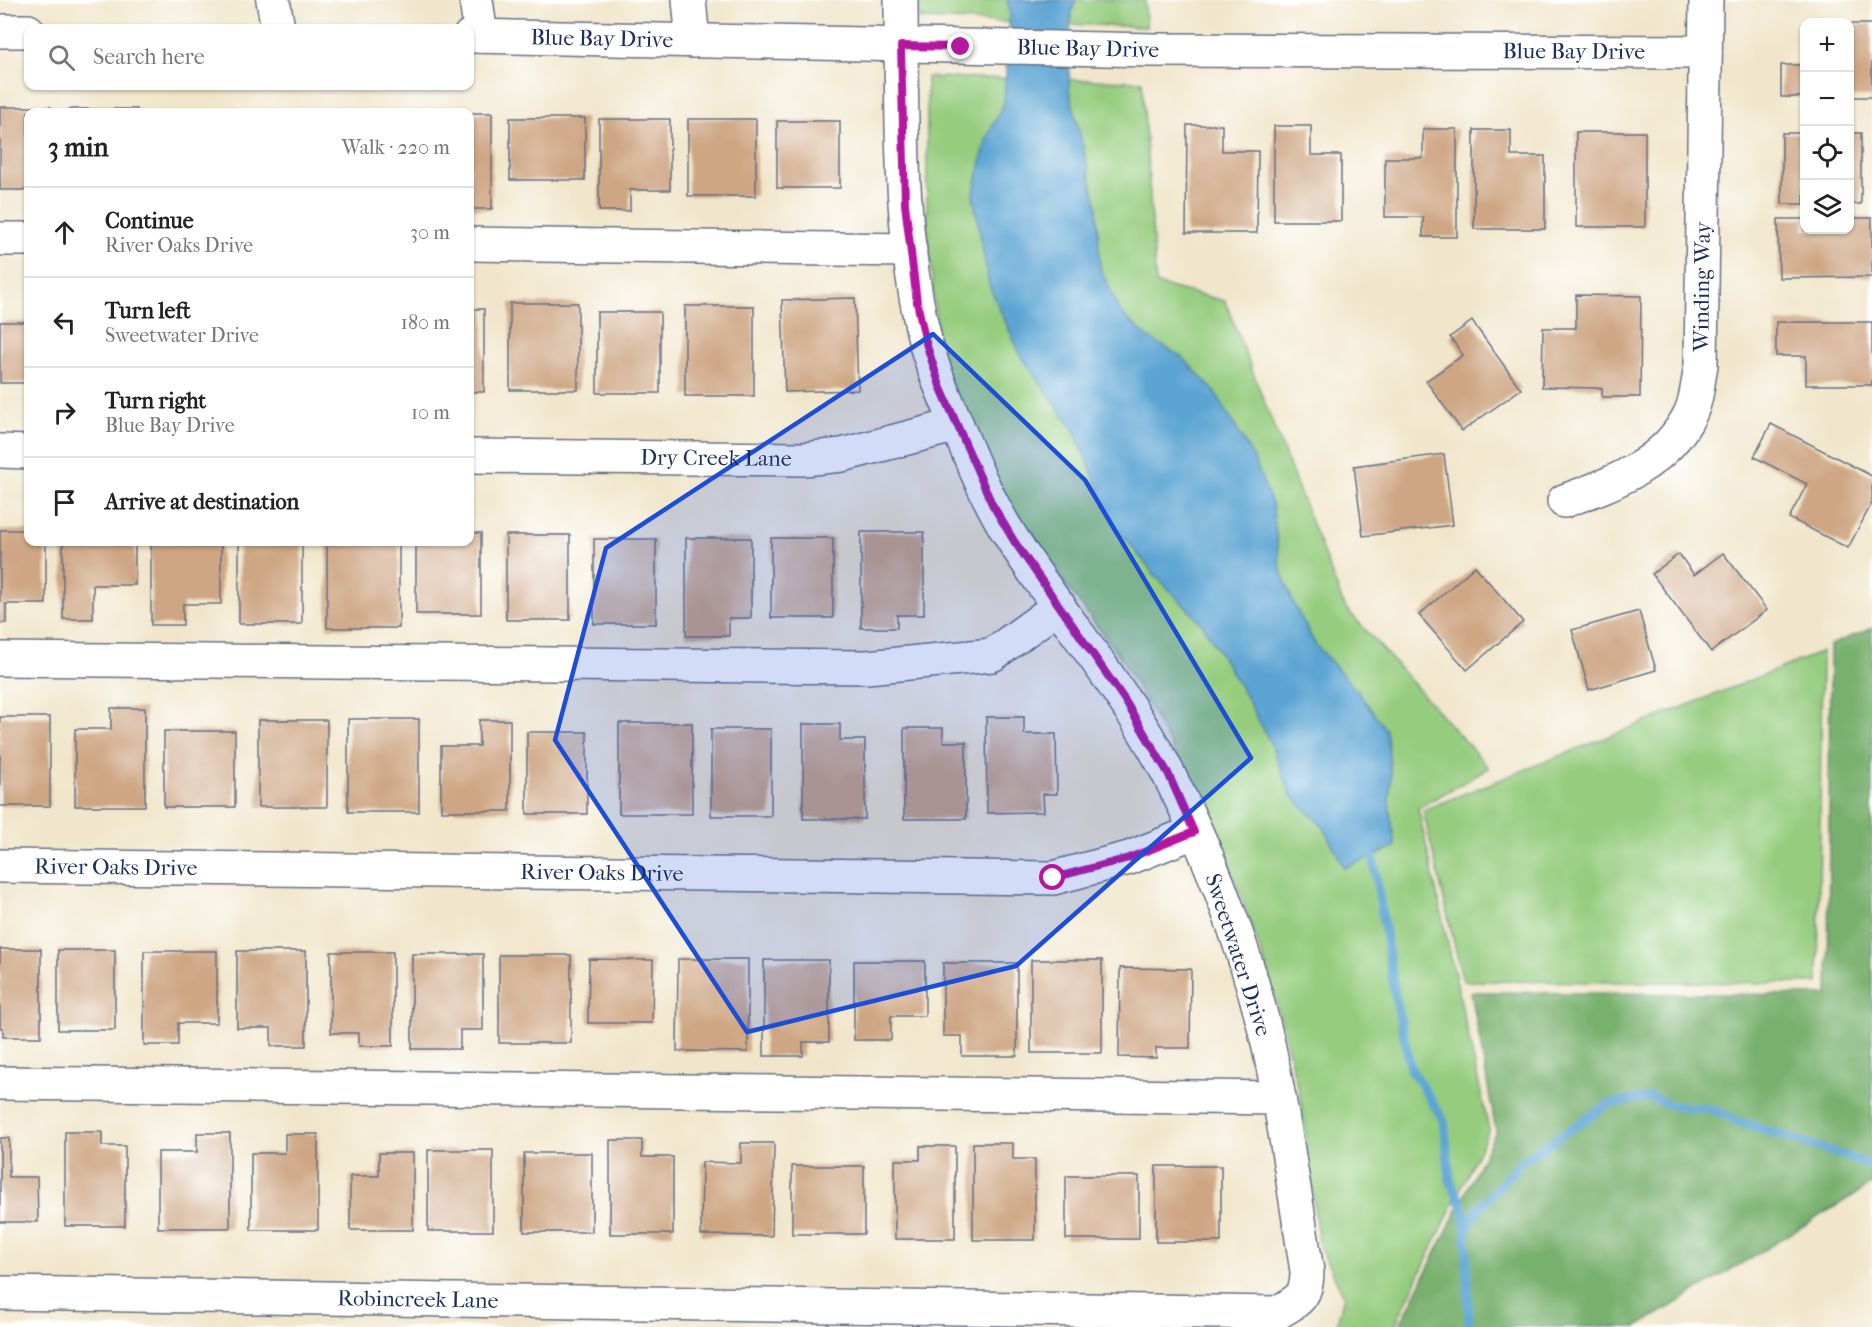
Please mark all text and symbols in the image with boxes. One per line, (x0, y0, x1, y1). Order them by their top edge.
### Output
map controls (1800, 18, 1854, 234)
button: + (1800, 18, 1854, 72)
search box (24, 24, 474, 90)
street label: Blue Bay Drive (530, 24, 674, 53)
route end (947, 33, 973, 59)
street label: Blue Bay Drive (1016, 34, 1159, 63)
street label: Blue Bay Drive (1503, 38, 1645, 65)
icon: search (45, 41, 78, 74)
text: Search here (93, 44, 205, 70)
button: − (1800, 72, 1854, 126)
button: locate (1800, 126, 1854, 180)
text: 3 min (48, 132, 109, 163)
text: Walk · 220 m (342, 136, 450, 159)
button: layers (1800, 180, 1854, 234)
text: Continue (105, 208, 194, 234)
icon: ahead (48, 216, 81, 249)
street label: Winding Way (1688, 220, 1716, 353)
text: 30 m (410, 221, 450, 244)
text: River Oaks Drive (105, 234, 253, 257)
text: Turn left (105, 298, 191, 324)
icon: left (48, 306, 81, 339)
text: 180 m (401, 311, 450, 334)
text: Sweetwater Drive (105, 324, 259, 347)
text: Turn right (105, 388, 206, 414)
icon: right (48, 396, 81, 429)
text: 10 m (411, 401, 450, 424)
text: Blue Bay Drive (105, 414, 235, 437)
street label: Dry Creek Lane (640, 445, 792, 472)
icon: arrive (48, 486, 81, 519)
text: Arrive at destination (105, 489, 299, 515)
street label: River Oaks Drive (34, 853, 198, 881)
street label: River Oaks Drive (520, 859, 684, 887)
route start (1039, 864, 1065, 890)
street label: Sweetwater Drive (1199, 870, 1277, 1040)
street label: Robincreek Lane (337, 1285, 499, 1314)

